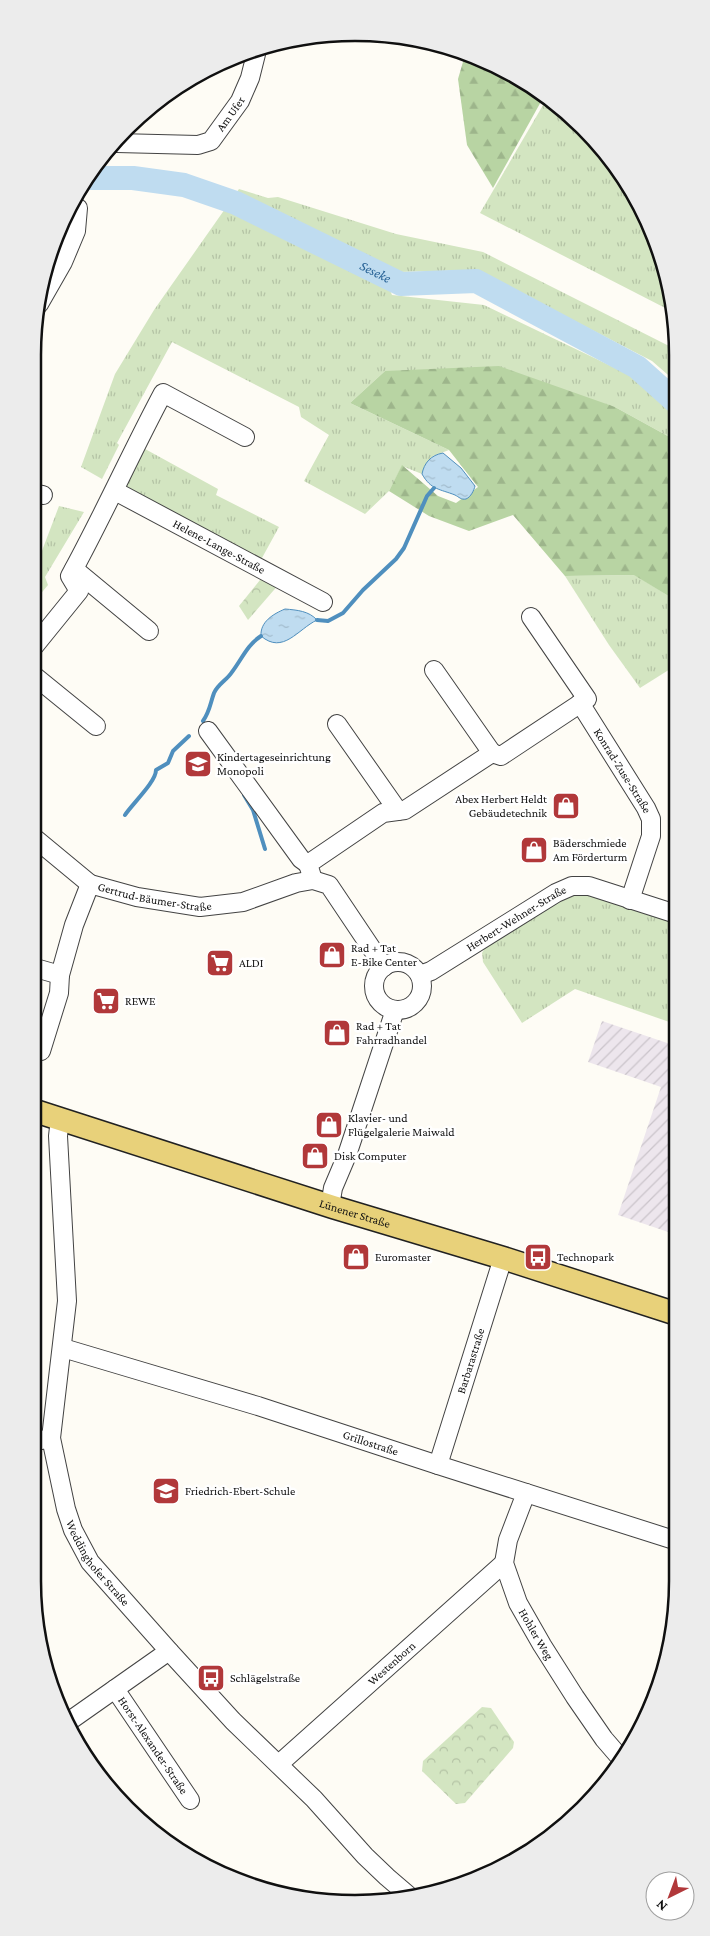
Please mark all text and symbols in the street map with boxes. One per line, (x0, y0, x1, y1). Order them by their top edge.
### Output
street label: Am Ufer (213, 94, 248, 134)
water label: Seseke (357, 257, 394, 286)
street label: Helene-Lange-Straße (171, 516, 268, 577)
street label: Konrad-Zuse-Straße (591, 726, 654, 815)
school or university icon: Kindertageseinrichtung Monopoli (183, 749, 213, 779)
place label: Kindertageseinrichtung Monopoli (217, 750, 331, 778)
shop icon: Abex Herbert Heldt Gebäudetechnik (551, 791, 581, 821)
place label: Abex Herbert Heldt Gebäudetechnik (455, 792, 548, 820)
shop icon: Bäderschmiede Am Förderturm (519, 835, 549, 865)
place label: Bäderschmiede Am Förderturm (553, 836, 628, 864)
street label: Gertrud-Bäumer-Straße (96, 880, 212, 914)
street label: Herbert-Wehner-Straße (464, 882, 568, 954)
shop icon: Rad + Tat E-Bike Center (317, 940, 347, 970)
place label: Rad + Tat E-Bike Center (351, 941, 418, 969)
supermarket icon: ALDI (205, 948, 235, 978)
place label: ALDI (239, 956, 264, 970)
supermarket icon: REWE (91, 986, 121, 1016)
place label: REWE (125, 994, 156, 1008)
shop icon: Rad + Tat Fahrradhandel (322, 1018, 352, 1048)
place label: Rad + Tat Fahrradhandel (356, 1019, 427, 1047)
shop icon: Klavier- und Flügelgalerie Maiwald (314, 1110, 344, 1140)
place label: Klavier- und Flügelgalerie Maiwald (348, 1111, 455, 1139)
shop icon: Disk Computer (300, 1141, 330, 1171)
place label: Disk Computer (334, 1149, 407, 1163)
street label: Lünener Straße (318, 1196, 392, 1231)
shop icon: Euromaster (341, 1242, 371, 1272)
bus stop icon: Technopark (523, 1242, 553, 1272)
place label: Euromaster (375, 1250, 432, 1264)
place label: Technopark (557, 1250, 614, 1264)
street label: Barbarastraße (454, 1327, 488, 1396)
street label: Grillostraße (341, 1427, 400, 1459)
school or university icon: Friedrich-Ebert-Schule (151, 1476, 181, 1506)
place label: Friedrich-Ebert-Schule (185, 1484, 295, 1498)
street label: Weddinghofer Straße (63, 1518, 132, 1609)
street label: Hohler Weg (516, 1606, 557, 1662)
street label: Westenborn (365, 1638, 419, 1688)
bus stop icon: Schlägelstraße (196, 1663, 226, 1693)
place label: Schlägelstraße (230, 1671, 300, 1685)
street label: Horst-Alexander-Straße (115, 1694, 191, 1797)
north arrow (645, 1871, 695, 1921)
text: N (652, 1896, 670, 1915)

